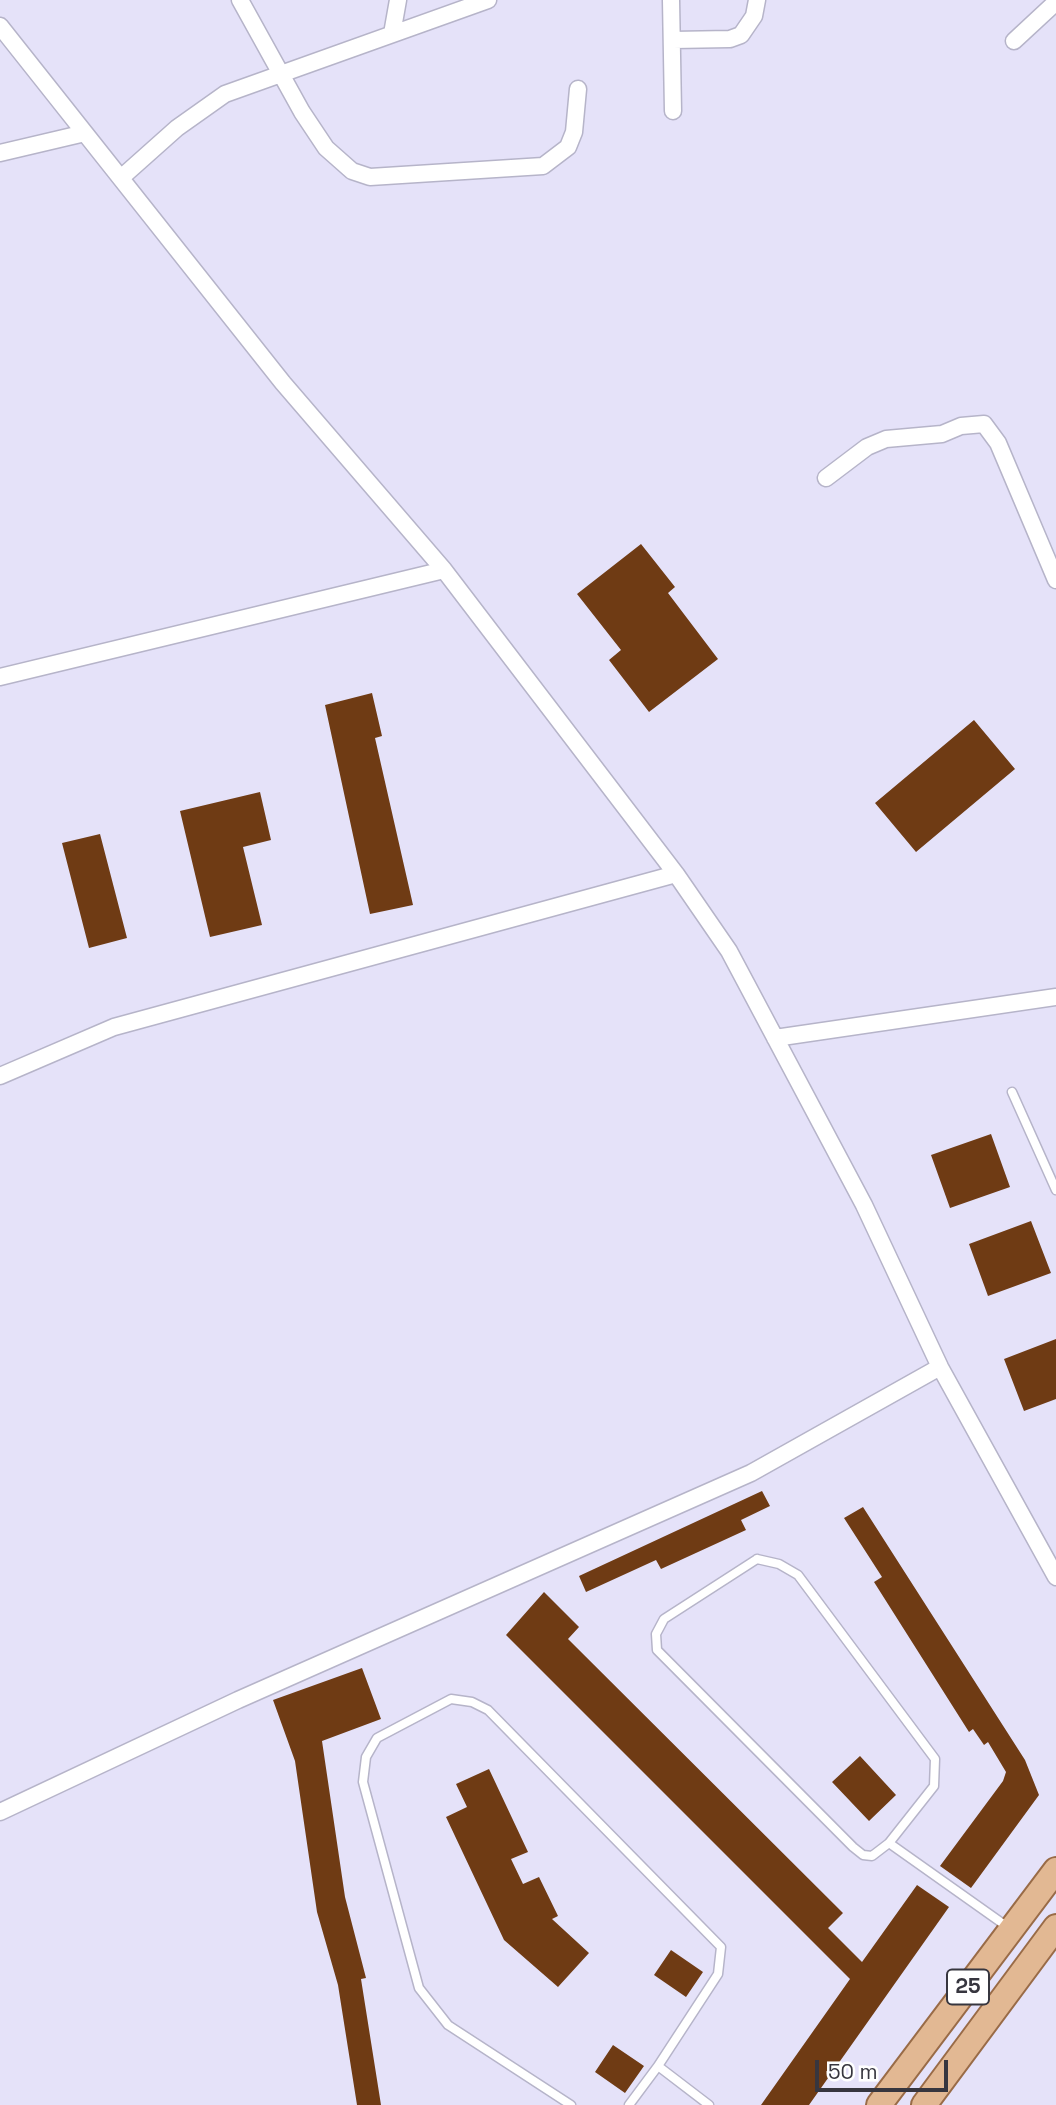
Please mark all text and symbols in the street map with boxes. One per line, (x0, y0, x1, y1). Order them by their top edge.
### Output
road number: 25 (947, 1969, 989, 2004)
scale bar (818, 2046, 951, 2090)
text: 50 m (828, 2058, 878, 2085)

